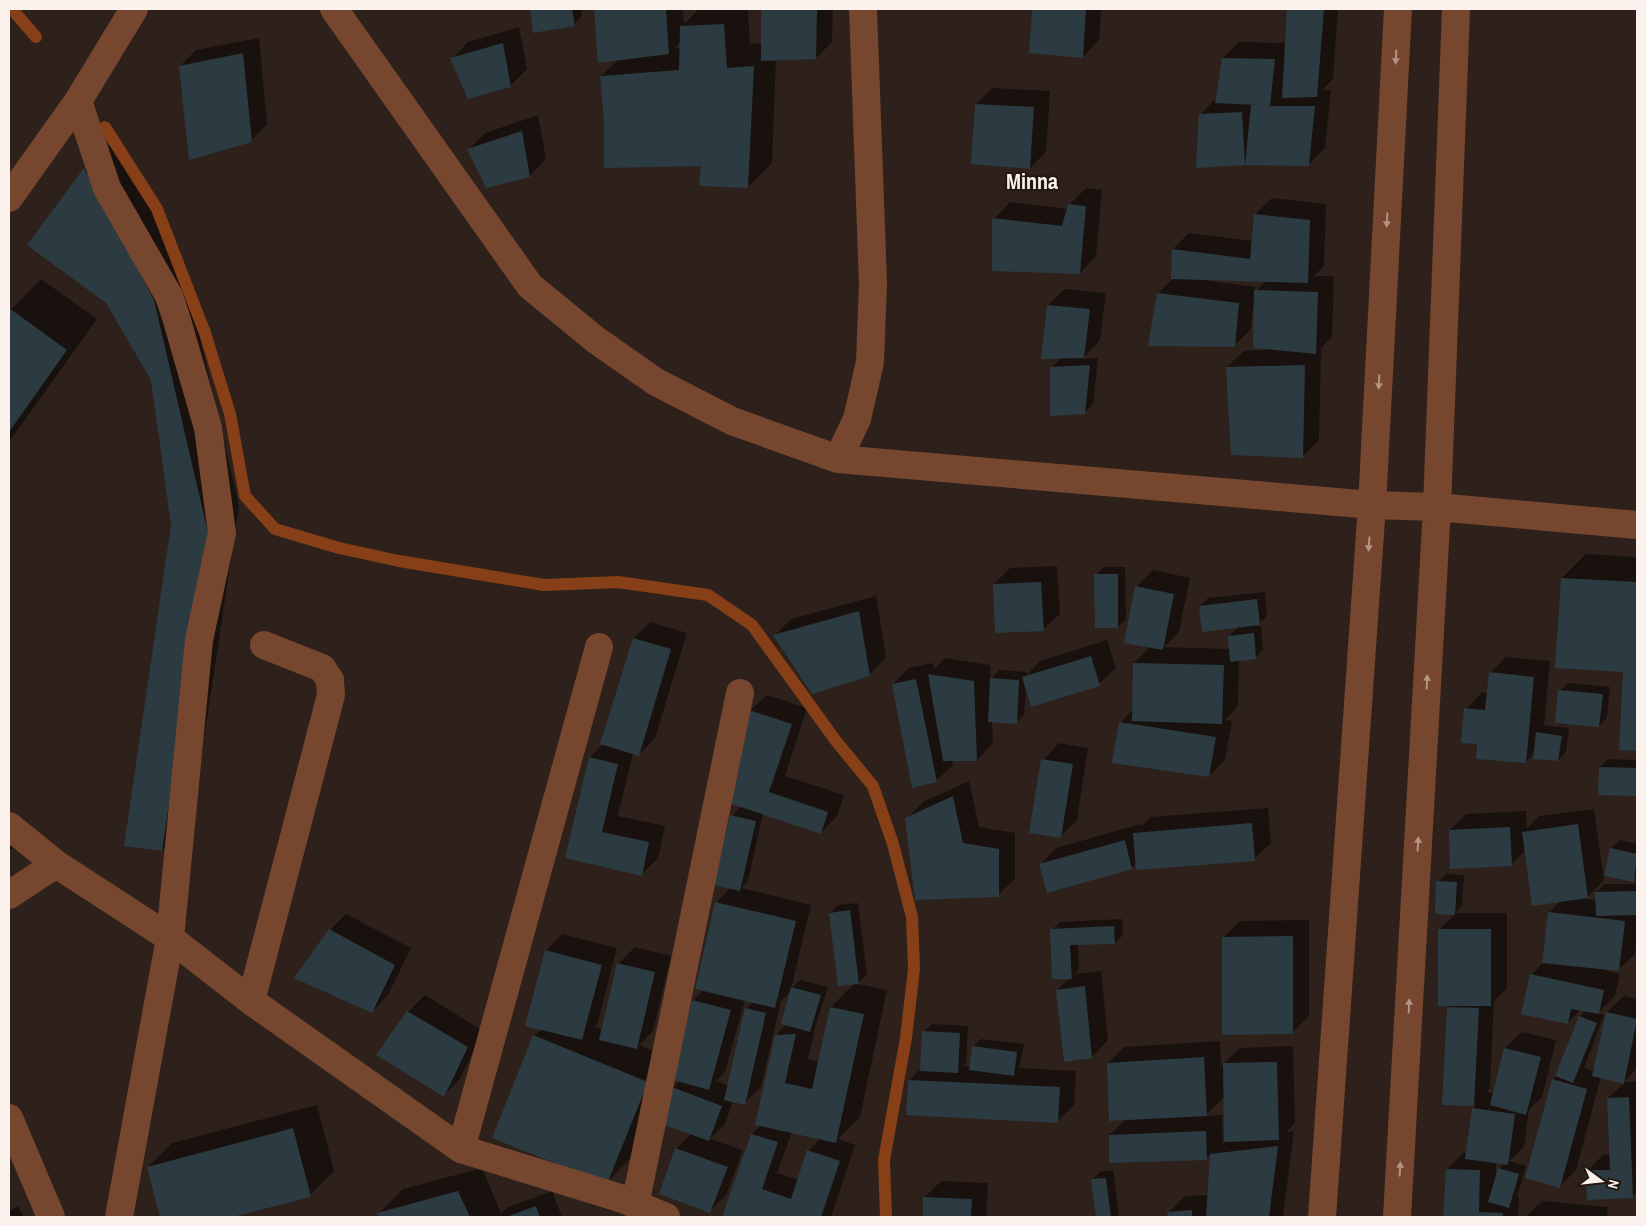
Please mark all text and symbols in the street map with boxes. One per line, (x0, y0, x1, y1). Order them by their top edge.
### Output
one-way arrow (1391, 50, 1399, 66)
district label: Minna (1006, 166, 1058, 196)
one-way arrow (1383, 212, 1391, 228)
one-way arrow (1374, 374, 1382, 390)
one-way arrow (1365, 536, 1373, 552)
one-way arrow (1424, 674, 1432, 690)
one-way arrow (1414, 836, 1422, 852)
one-way arrow (1405, 998, 1413, 1014)
north arrow (1576, 1156, 1626, 1206)
one-way arrow (1396, 1160, 1404, 1176)
text: N (1604, 1178, 1623, 1191)

